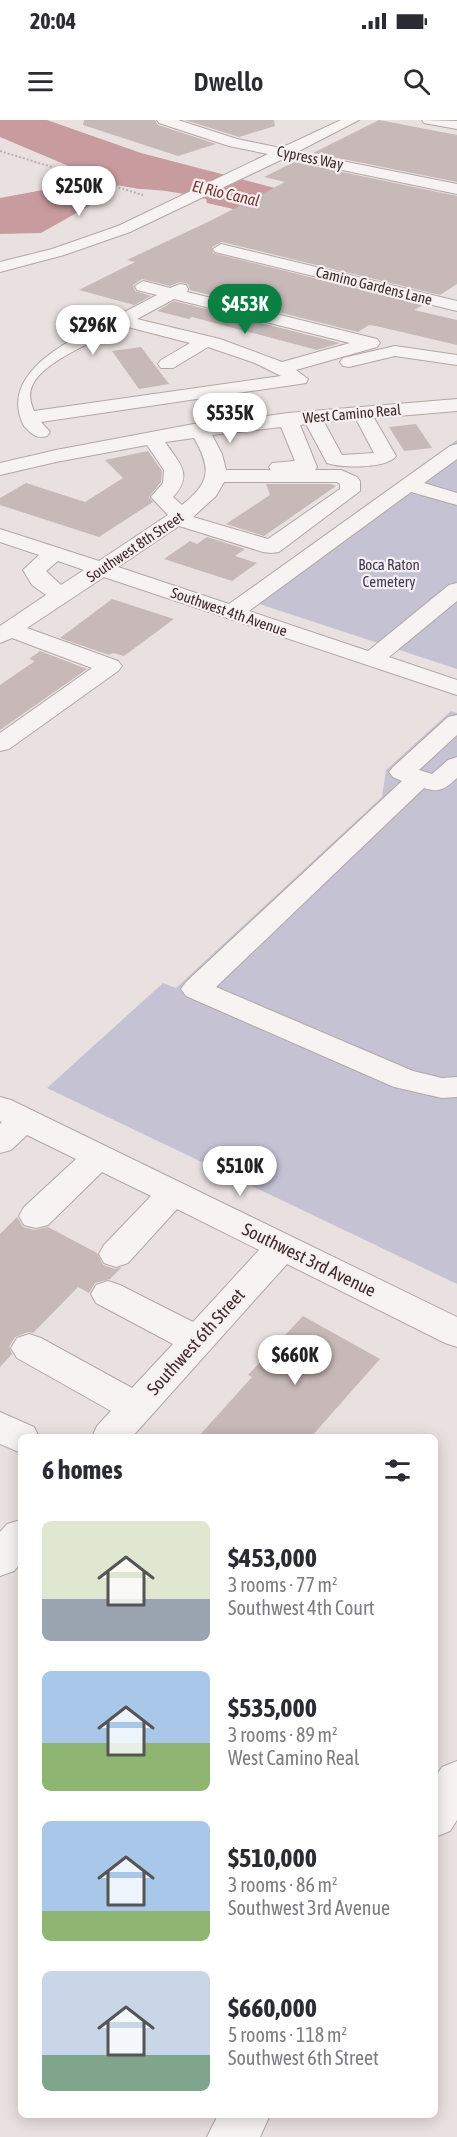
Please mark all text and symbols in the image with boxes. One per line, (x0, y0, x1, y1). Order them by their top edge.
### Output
text: 20:04 (30, 8, 76, 34)
icon: menu (24, 65, 57, 98)
icon: search (400, 65, 433, 98)
text: Dwello (194, 66, 263, 97)
street label: Cypress Way (275, 142, 345, 173)
pin: $250K (37, 166, 121, 217)
text: $250K (56, 174, 102, 197)
water label: El Rio Canal (190, 176, 262, 210)
street label: Camino Gardens Lane (314, 263, 434, 308)
pin: $453K (203, 284, 287, 335)
text: $453K (222, 292, 268, 315)
pin: $296K (51, 305, 135, 356)
text: $296K (70, 313, 116, 336)
pin: $535K (188, 393, 272, 444)
text: $535K (207, 401, 253, 424)
street label: West Camino Real (302, 401, 402, 426)
street label: Southwest 8th Street (83, 508, 186, 585)
park label: Boca Raton Cemetery (358, 556, 420, 590)
street label: Southwest 4th Avenue (169, 584, 290, 639)
pin: $510K (198, 1146, 282, 1197)
text: $510K (217, 1154, 263, 1177)
street label: Southwest 3rd Avenue (239, 1218, 379, 1301)
street label: Southwest 6th Street (142, 1284, 249, 1399)
pin: $660K (253, 1335, 337, 1386)
text: $660K (272, 1343, 318, 1366)
icon: filters (381, 1454, 414, 1487)
text: 6 homes (42, 1455, 122, 1485)
text: $453,000 (228, 1543, 317, 1573)
icon: home (90, 1545, 162, 1617)
text: 3 rooms · 77 m² (228, 1573, 338, 1596)
text: Southwest 4th Court (228, 1596, 374, 1619)
text: $535,000 (228, 1693, 317, 1723)
icon: home (90, 1695, 162, 1767)
text: 3 rooms · 89 m² (228, 1723, 338, 1746)
text: West Camino Real (228, 1746, 359, 1769)
text: $510,000 (228, 1843, 317, 1873)
icon: home (90, 1845, 162, 1917)
text: 3 rooms · 86 m² (228, 1873, 338, 1896)
text: Southwest 3rd Avenue (228, 1896, 390, 1919)
text: $660,000 (228, 1993, 317, 2023)
icon: home (90, 1995, 162, 2067)
text: 5 rooms · 118 m² (228, 2023, 347, 2046)
text: Southwest 6th Street (228, 2046, 379, 2069)

